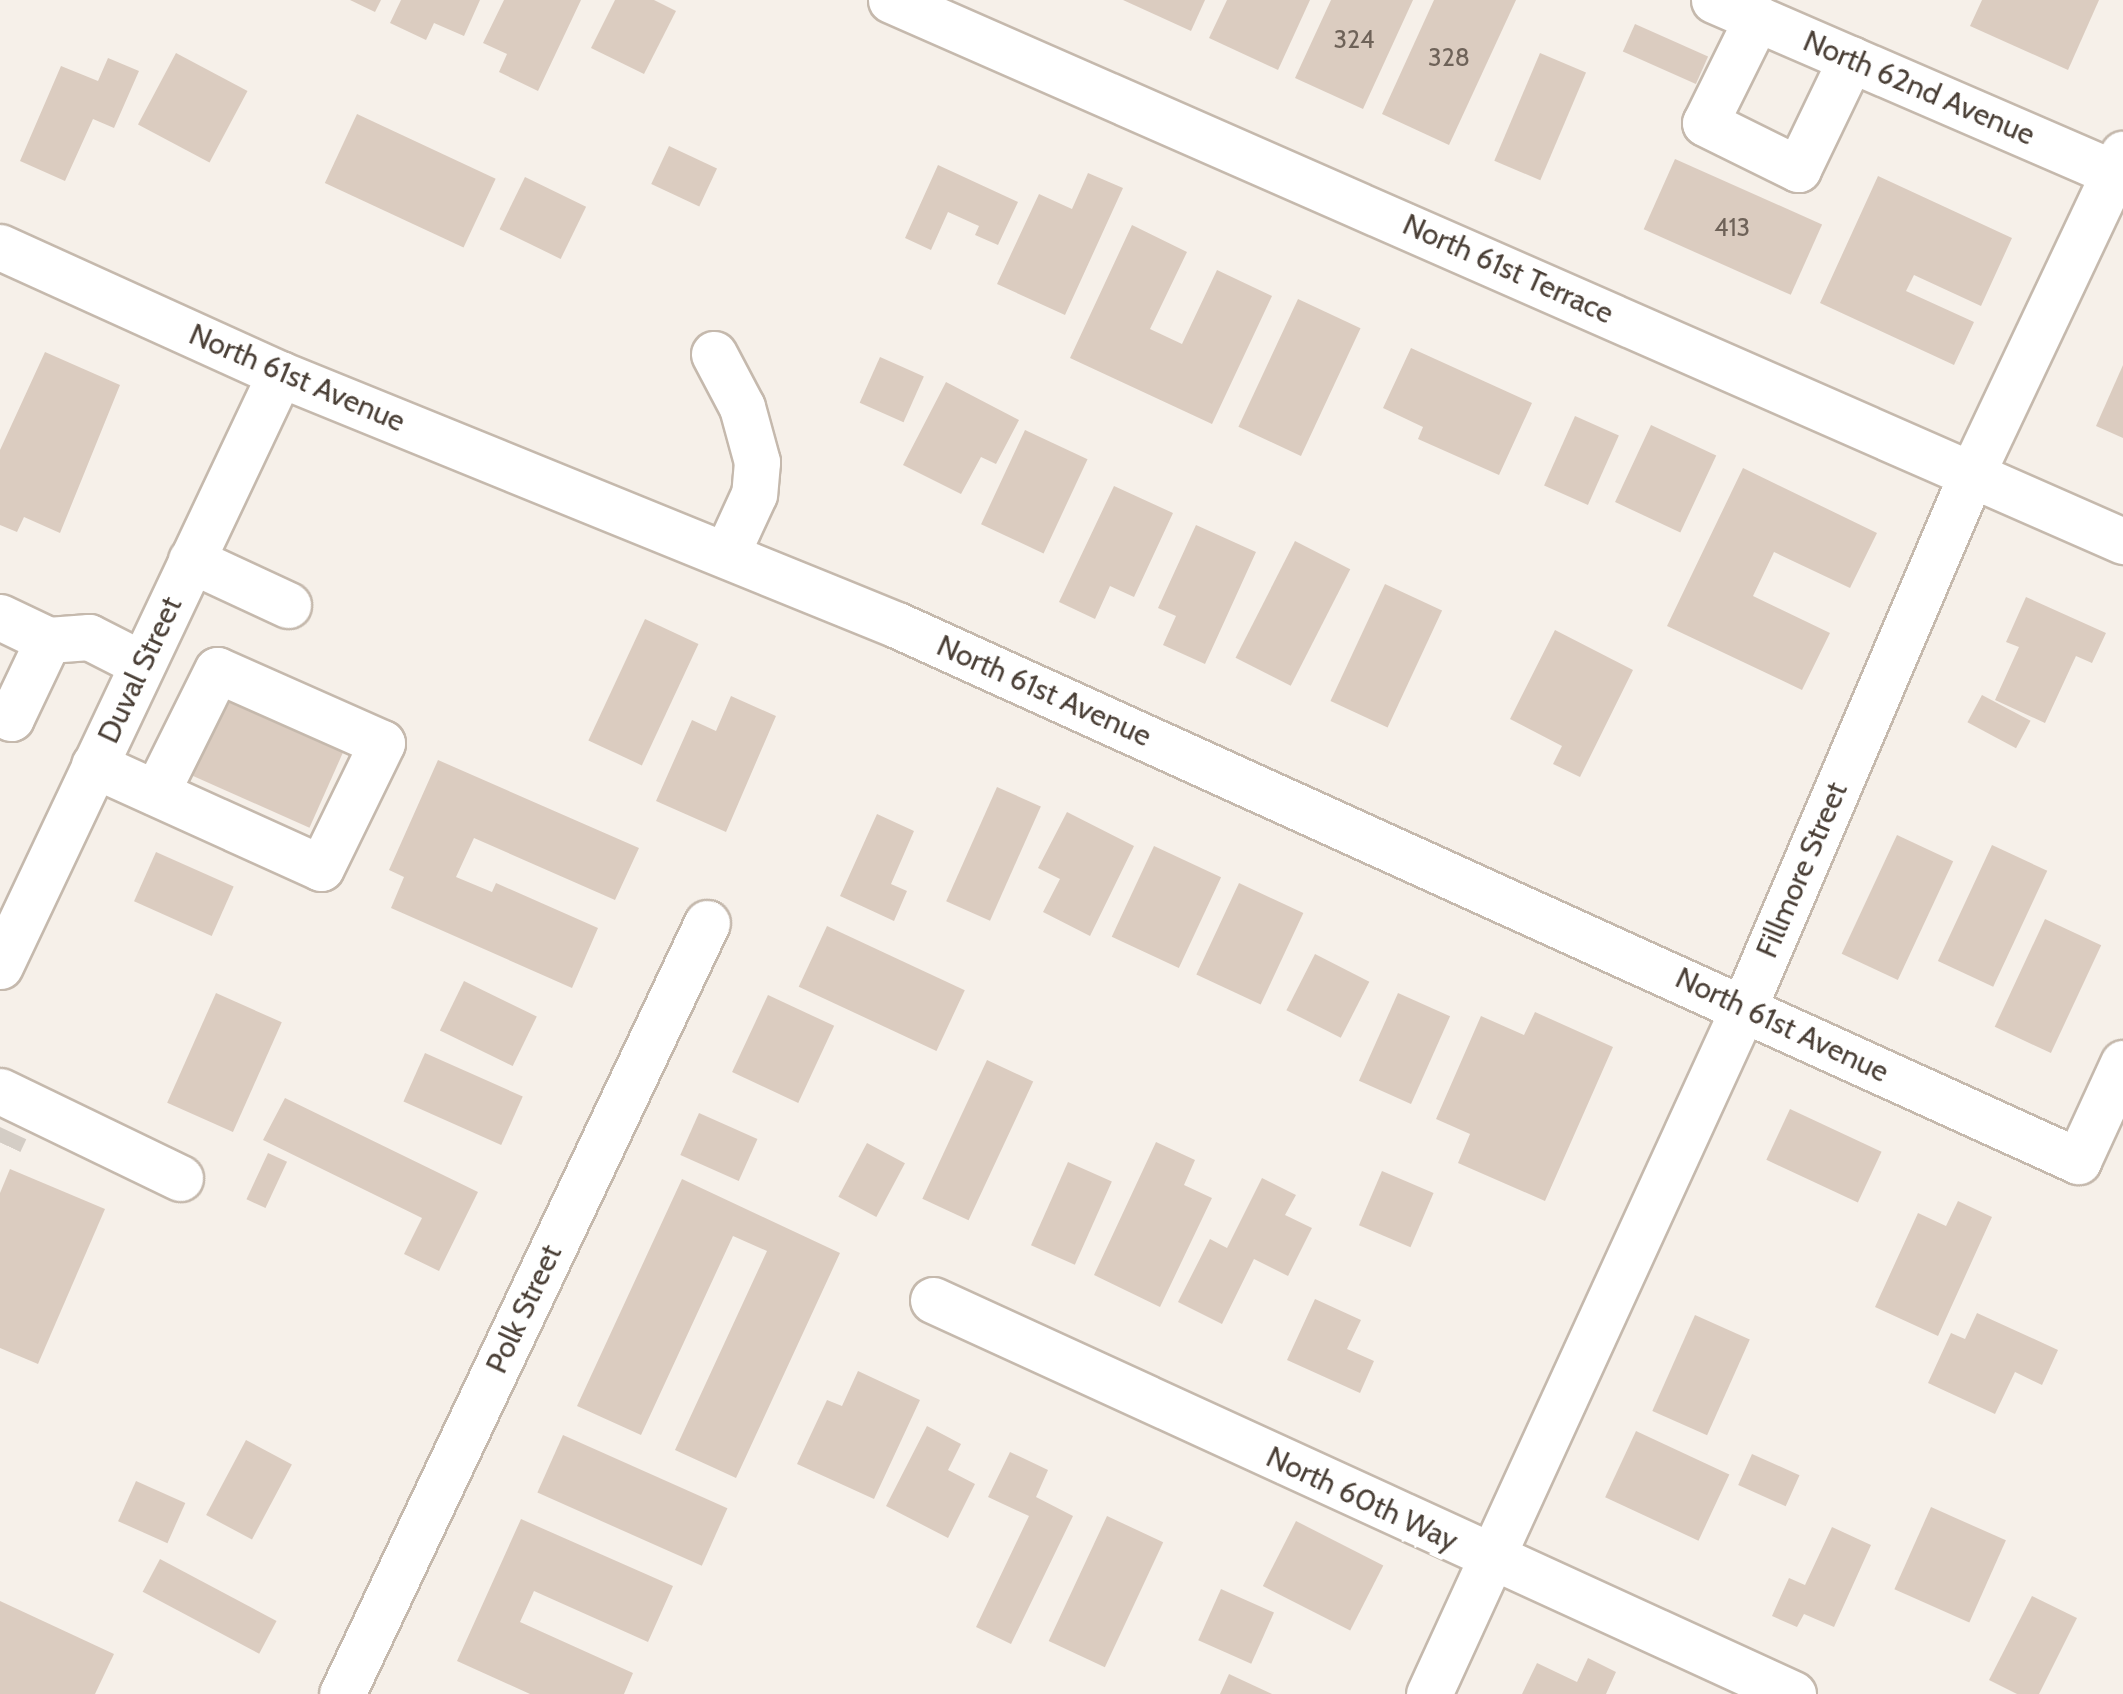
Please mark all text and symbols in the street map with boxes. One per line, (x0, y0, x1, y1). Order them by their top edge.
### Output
street label: North 62nd Avenue (1798, 23, 2040, 153)
house number: 324 (1333, 24, 1375, 54)
house number: 328 (1428, 42, 1470, 72)
street label: North 61st Terrace (1397, 206, 1619, 332)
house number: 413 (1714, 212, 1750, 242)
street label: North 61st Avenue (184, 316, 410, 440)
street label: Duval Street (90, 591, 190, 749)
street label: North 61st Avenue (931, 628, 1157, 754)
street label: Fillmore Street (1749, 777, 1855, 963)
street label: North 61st Avenue (1670, 960, 1894, 1090)
street label: Polk Street (479, 1239, 569, 1379)
street label: North 60th Way (1261, 1439, 1463, 1559)

